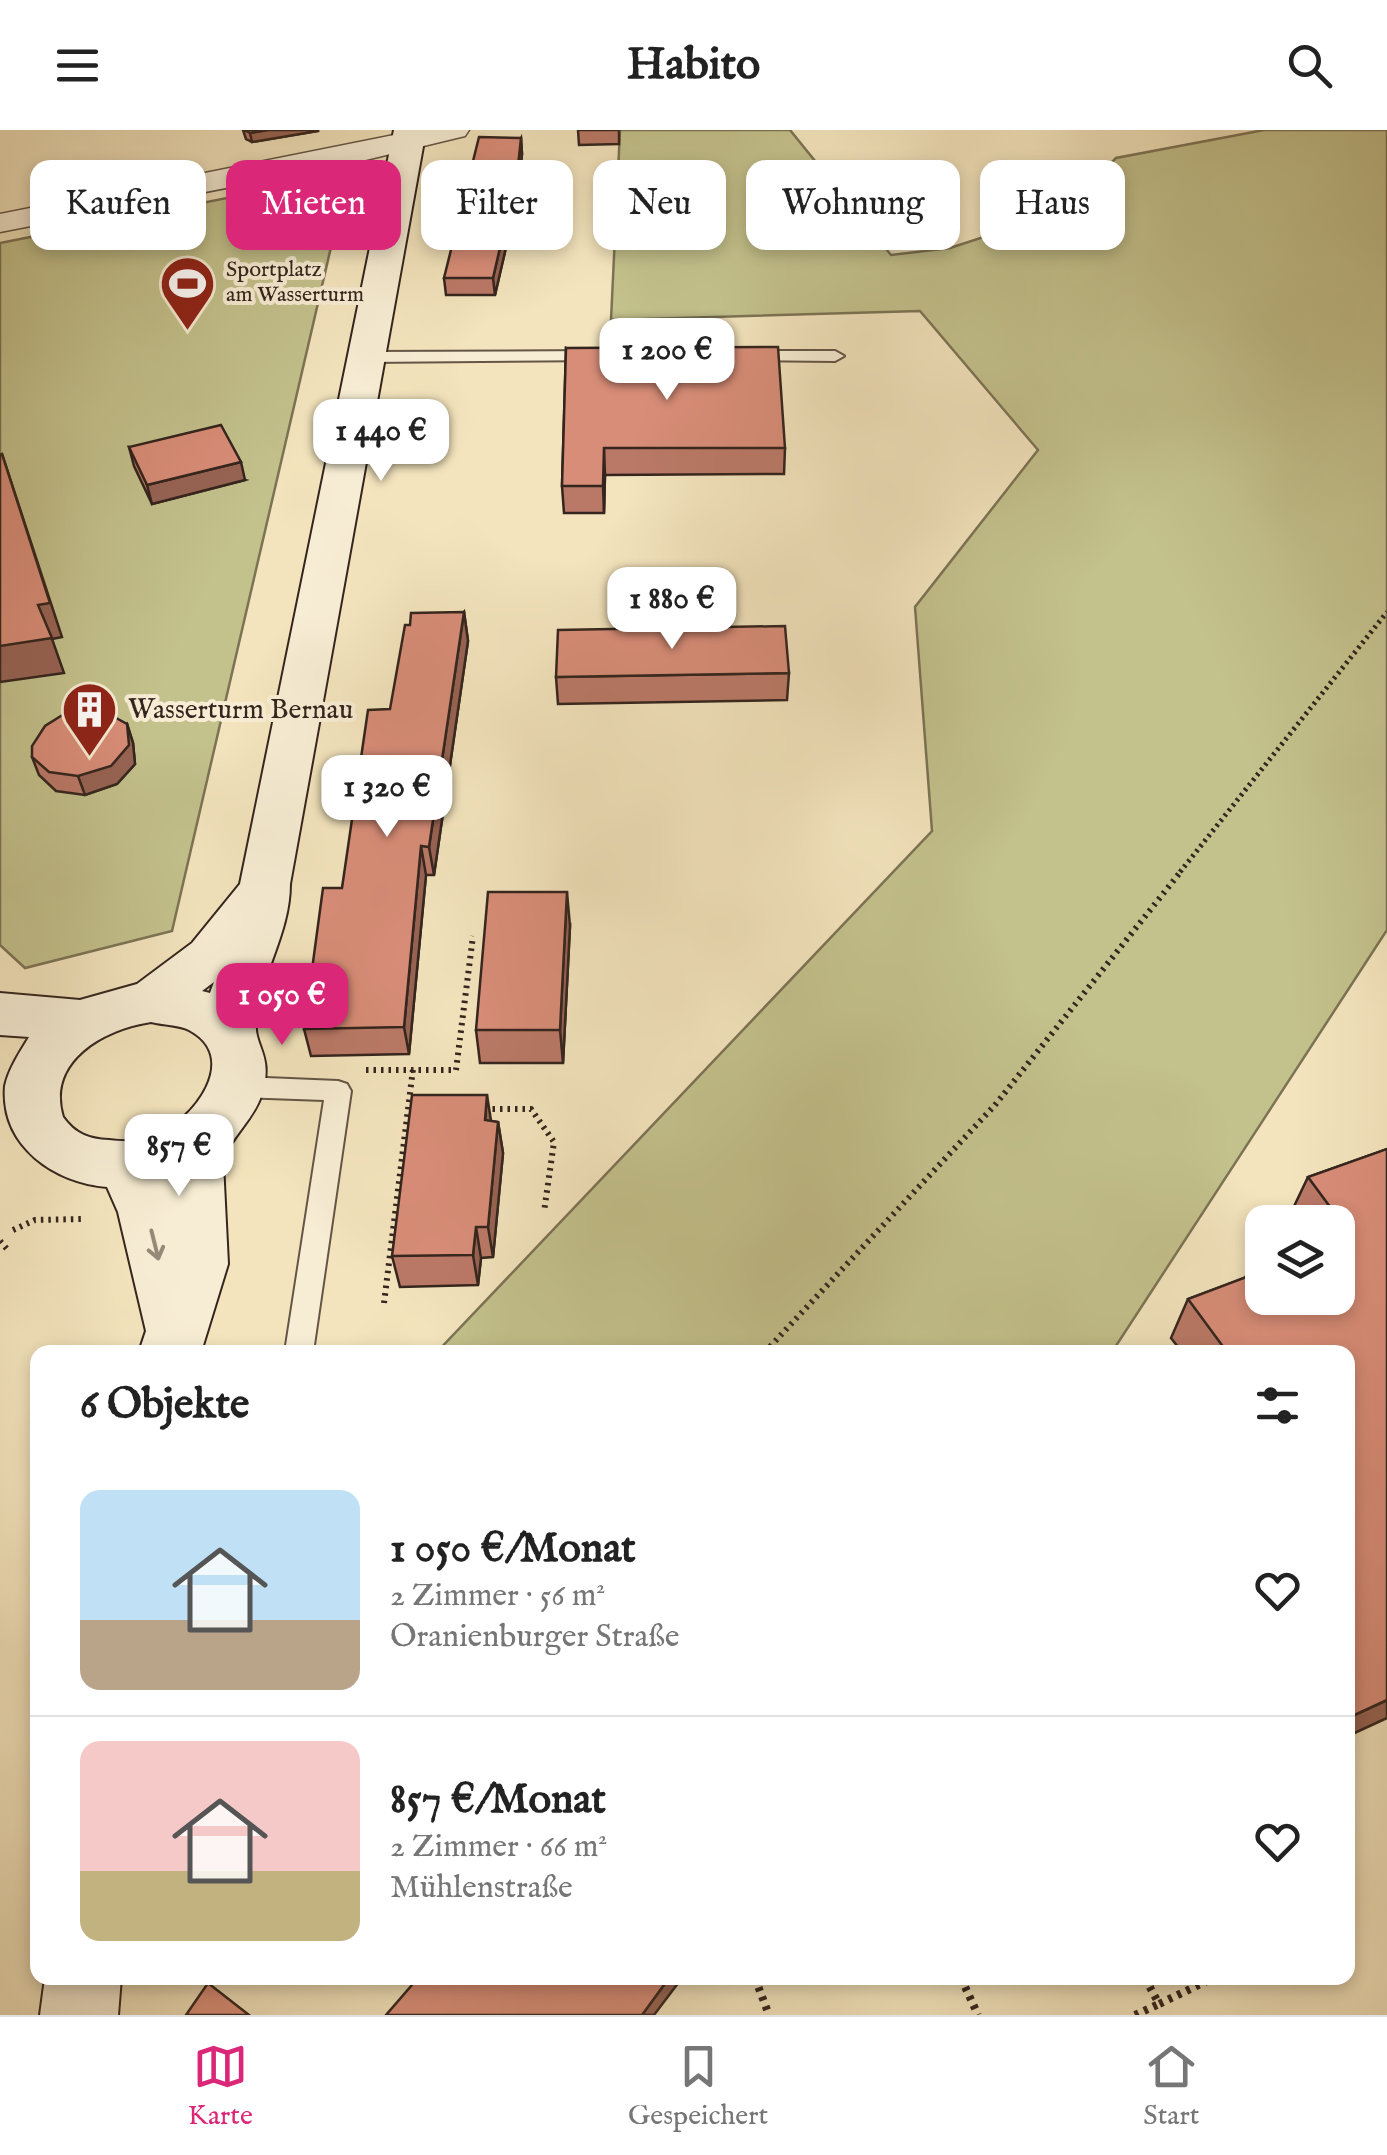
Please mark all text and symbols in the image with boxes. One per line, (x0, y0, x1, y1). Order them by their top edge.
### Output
text: Habito (627, 37, 760, 94)
icon: menu (50, 38, 105, 93)
icon: search (1282, 38, 1337, 93)
chip: Kaufen (30, 160, 206, 250)
chip: Mieten (226, 160, 401, 250)
chip: Filter (421, 160, 573, 250)
chip: Neu (593, 160, 726, 250)
chip: Wohnung (746, 160, 960, 250)
chip: Haus (980, 160, 1125, 250)
sports icon: Sportplatz am Wasserturm (157, 253, 217, 332)
place label: Sportplatz am Wasserturm (226, 256, 364, 309)
pin: 1 200 € (575, 318, 759, 403)
text: 1 200 € (621, 330, 713, 371)
pin: 1 440 € (289, 399, 473, 484)
text: 1 440 € (335, 411, 427, 452)
pin: 1 880 € (580, 567, 764, 652)
text: 1 880 € (629, 579, 715, 620)
building icon: Wasserturm Bernau (59, 680, 119, 759)
place label: Wasserturm Bernau (128, 693, 353, 728)
pin: 1 320 € (295, 755, 479, 840)
text: 1 320 € (343, 767, 431, 808)
pin: 1 050 € (190, 963, 374, 1048)
text: 1 050 € (238, 975, 326, 1016)
pin: 857 € (109, 1114, 249, 1199)
text: 857 € (147, 1126, 211, 1167)
map controls (1245, 1205, 1355, 1315)
button: layers (1245, 1205, 1355, 1315)
one-way arrow (147, 1228, 165, 1260)
icon: filters (1250, 1378, 1305, 1433)
text: 6 Objekte (80, 1379, 249, 1432)
text: 1 050 €/Monat (390, 1523, 636, 1576)
icon: home (160, 1530, 280, 1650)
icon: heart (1250, 1563, 1305, 1618)
text: 2 Zimmer · 56 m² (390, 1576, 605, 1617)
text: Oranienburger Straße (390, 1617, 679, 1658)
text: 857 €/Monat (390, 1774, 606, 1827)
icon: home (160, 1781, 280, 1901)
icon: heart (1250, 1814, 1305, 1869)
text: 2 Zimmer · 66 m² (390, 1827, 607, 1868)
text: Mühlenstraße (390, 1868, 573, 1909)
tab: Karte (188, 2039, 253, 2134)
tab: Gespeichert (628, 2039, 768, 2134)
tab: Start (1143, 2039, 1199, 2134)

